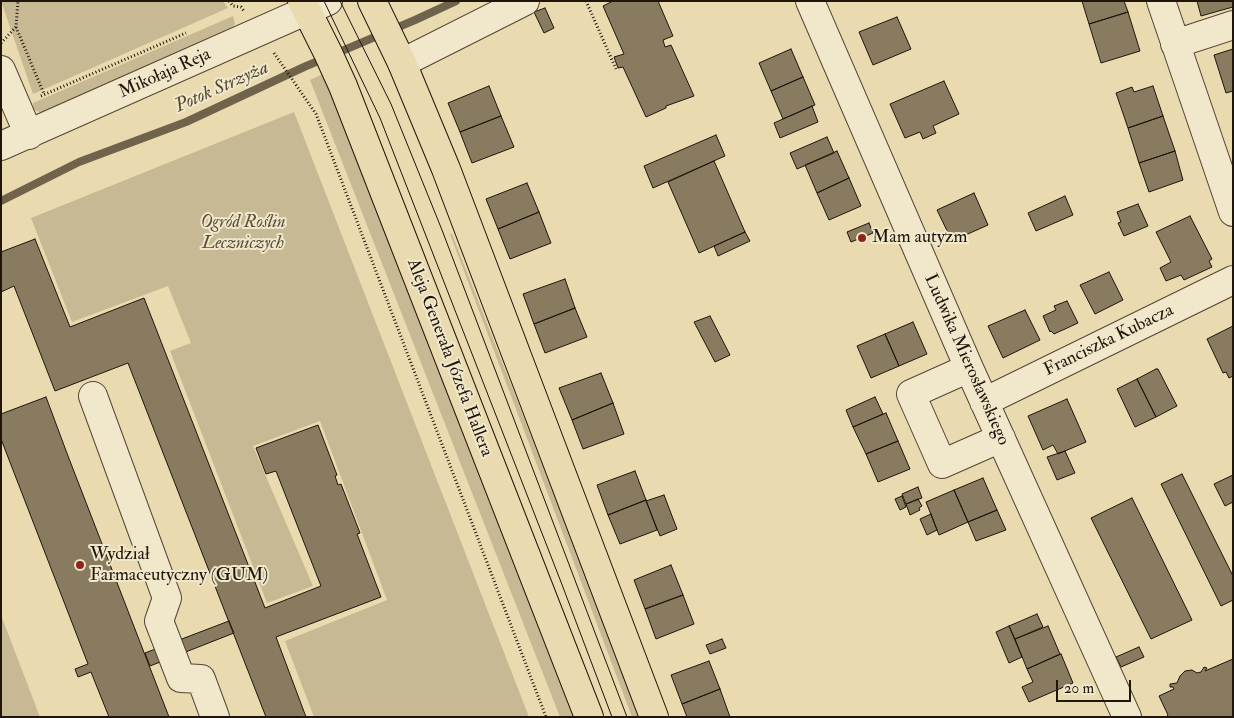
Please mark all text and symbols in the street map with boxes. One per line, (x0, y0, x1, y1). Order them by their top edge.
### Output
street label: Mikołaja Reja (116, 44, 214, 104)
water label: Potok Strzyża (172, 57, 272, 119)
park label: Ogród Roślin Leczniczych (200, 212, 286, 254)
place label: Mam autyzm (872, 227, 968, 249)
marker: Mam autyzm (856, 232, 868, 244)
street label: Aleja Generała Józefa Hallera (401, 256, 497, 460)
street label: Ludwika Mierosławskiego (918, 271, 1014, 449)
street label: Franciszka Kubacza (1041, 300, 1177, 382)
place label: Wydział Farmaceutyczny (GUM) (90, 544, 268, 586)
marker: Wydział Farmaceutyczny (GUM) (74, 559, 86, 571)
scale bar (1059, 670, 1134, 702)
text: 20 m (1064, 679, 1094, 698)

